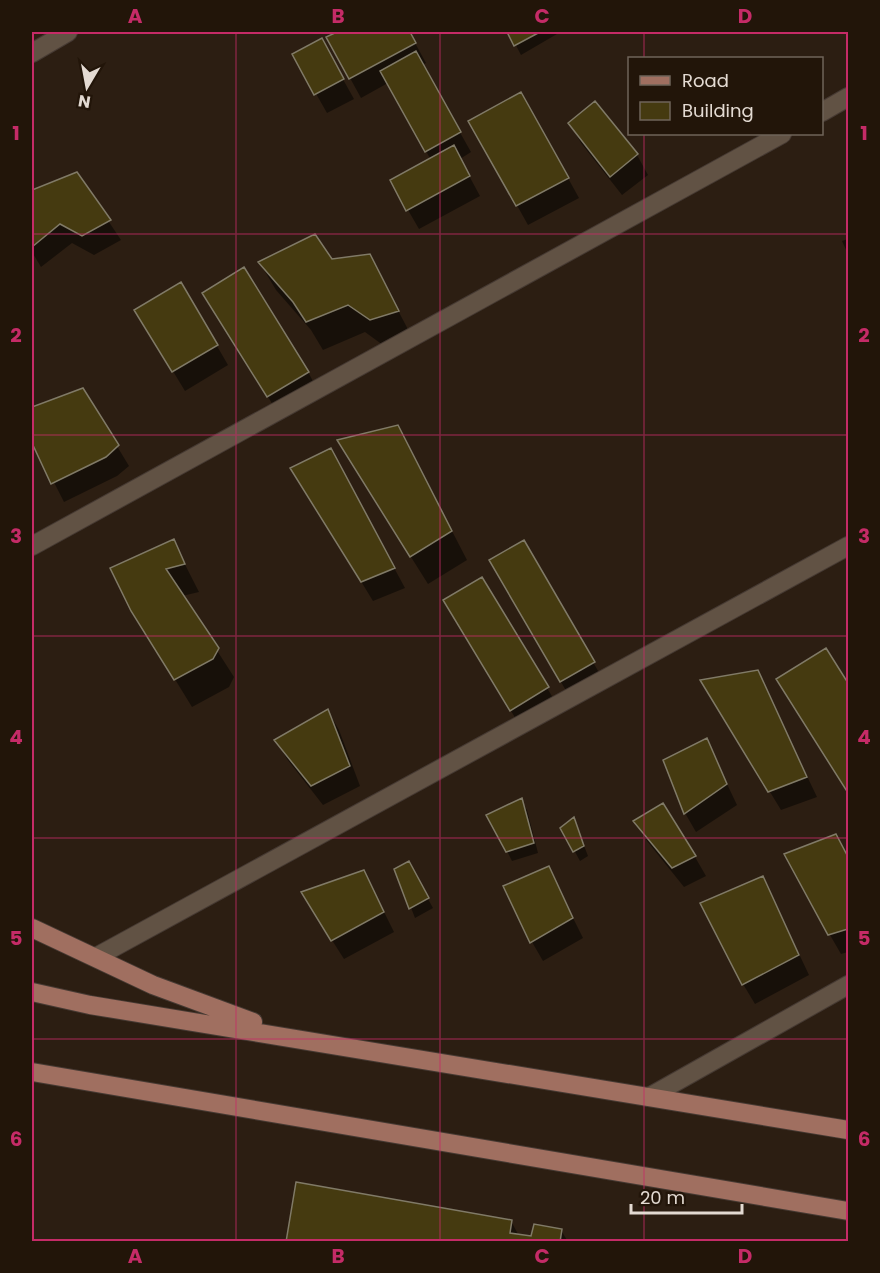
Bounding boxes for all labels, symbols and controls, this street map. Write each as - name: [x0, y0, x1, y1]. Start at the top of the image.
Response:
- text: A: [128, 2, 143, 30]
- text: B: [331, 2, 345, 30]
- text: C: [534, 2, 550, 30]
- text: D: [738, 2, 752, 30]
- north arrow: [57, 57, 117, 117]
- legend: [628, 57, 823, 135]
- text: Road: [682, 68, 729, 93]
- text: N: [77, 89, 92, 114]
- text: Building: [682, 98, 754, 123]
- text: 1: [12, 119, 20, 147]
- text: 1: [860, 119, 868, 147]
- text: 2: [10, 321, 22, 349]
- text: 2: [858, 321, 870, 349]
- text: 3: [10, 522, 22, 550]
- text: 3: [858, 522, 870, 550]
- text: 4: [9, 723, 23, 751]
- text: 4: [857, 723, 871, 751]
- text: 5: [10, 924, 23, 952]
- text: 5: [858, 924, 871, 952]
- text: 6: [10, 1125, 22, 1153]
- text: 6: [858, 1125, 870, 1153]
- scale bar: [631, 1177, 742, 1215]
- text: 20 m: [640, 1185, 685, 1210]
- text: A: [128, 1242, 143, 1270]
- text: B: [331, 1242, 345, 1270]
- text: C: [534, 1242, 550, 1270]
- text: D: [738, 1242, 752, 1270]

